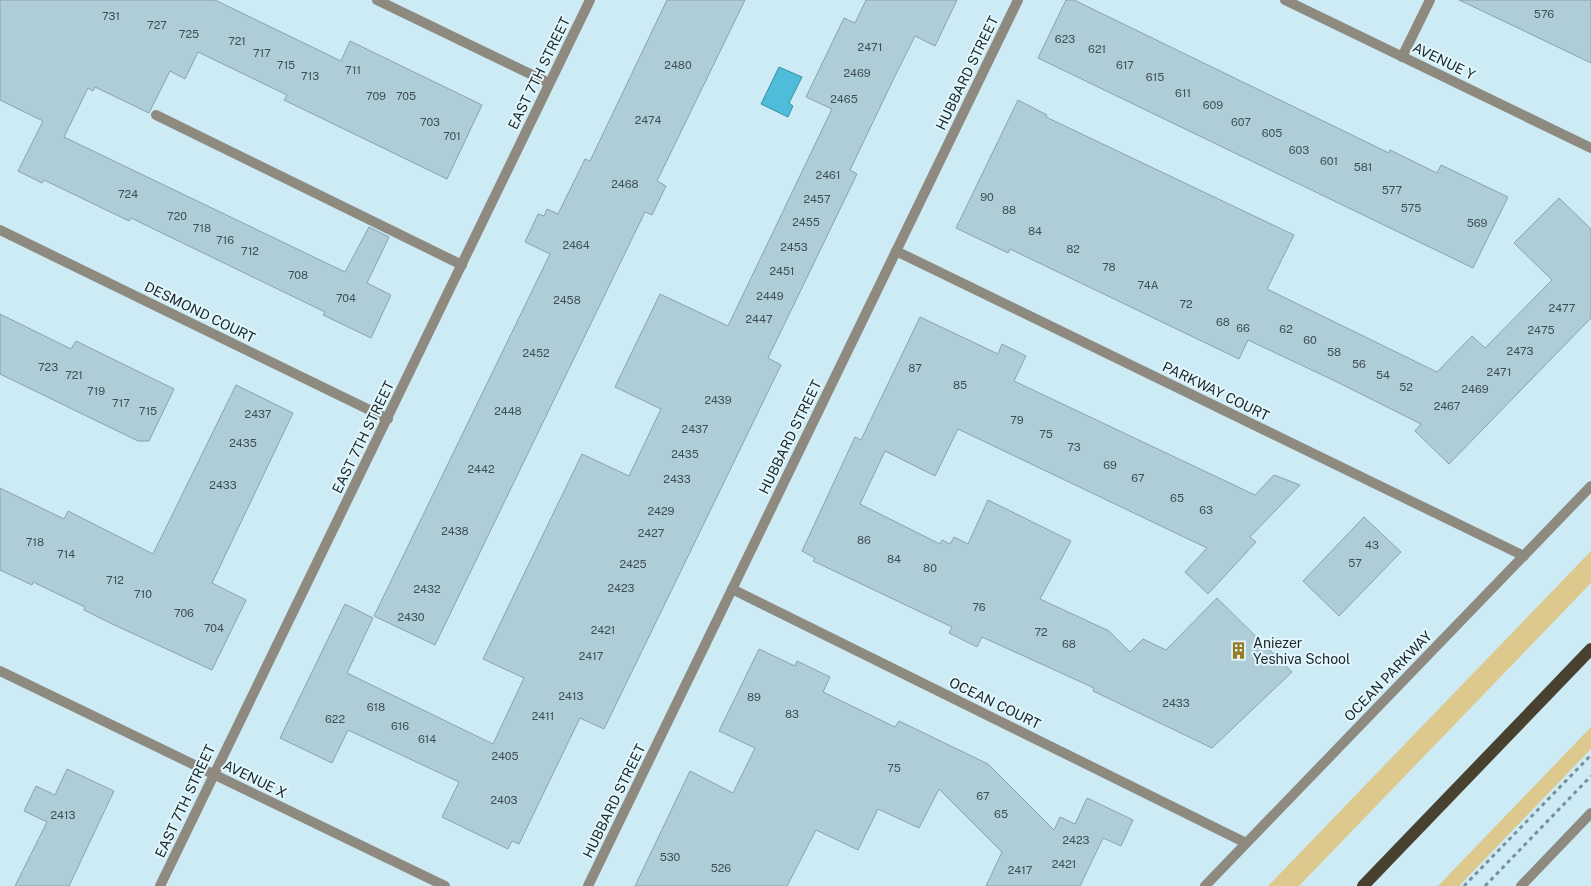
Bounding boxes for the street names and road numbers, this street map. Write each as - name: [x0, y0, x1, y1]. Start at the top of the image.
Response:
- street label: HUBBARD STREET: [932, 13, 1002, 133]
- street label: EAST 7TH STREET: [505, 14, 573, 132]
- street label: AVENUE Y: [1410, 39, 1478, 83]
- street label: DESMOND COURT: [142, 278, 258, 346]
- street label: PARKWAY COURT: [1160, 358, 1272, 424]
- street label: HUBBARD STREET: [755, 377, 825, 497]
- street label: EAST 7TH STREET: [329, 378, 397, 496]
- street label: OCEAN PARKWAY: [1341, 627, 1435, 724]
- street label: OCEAN COURT: [947, 674, 1043, 732]
- street label: HUBBARD STREET: [579, 741, 649, 861]
- street label: EAST 7TH STREET: [152, 742, 218, 860]
- street label: AVENUE X: [221, 757, 290, 801]

